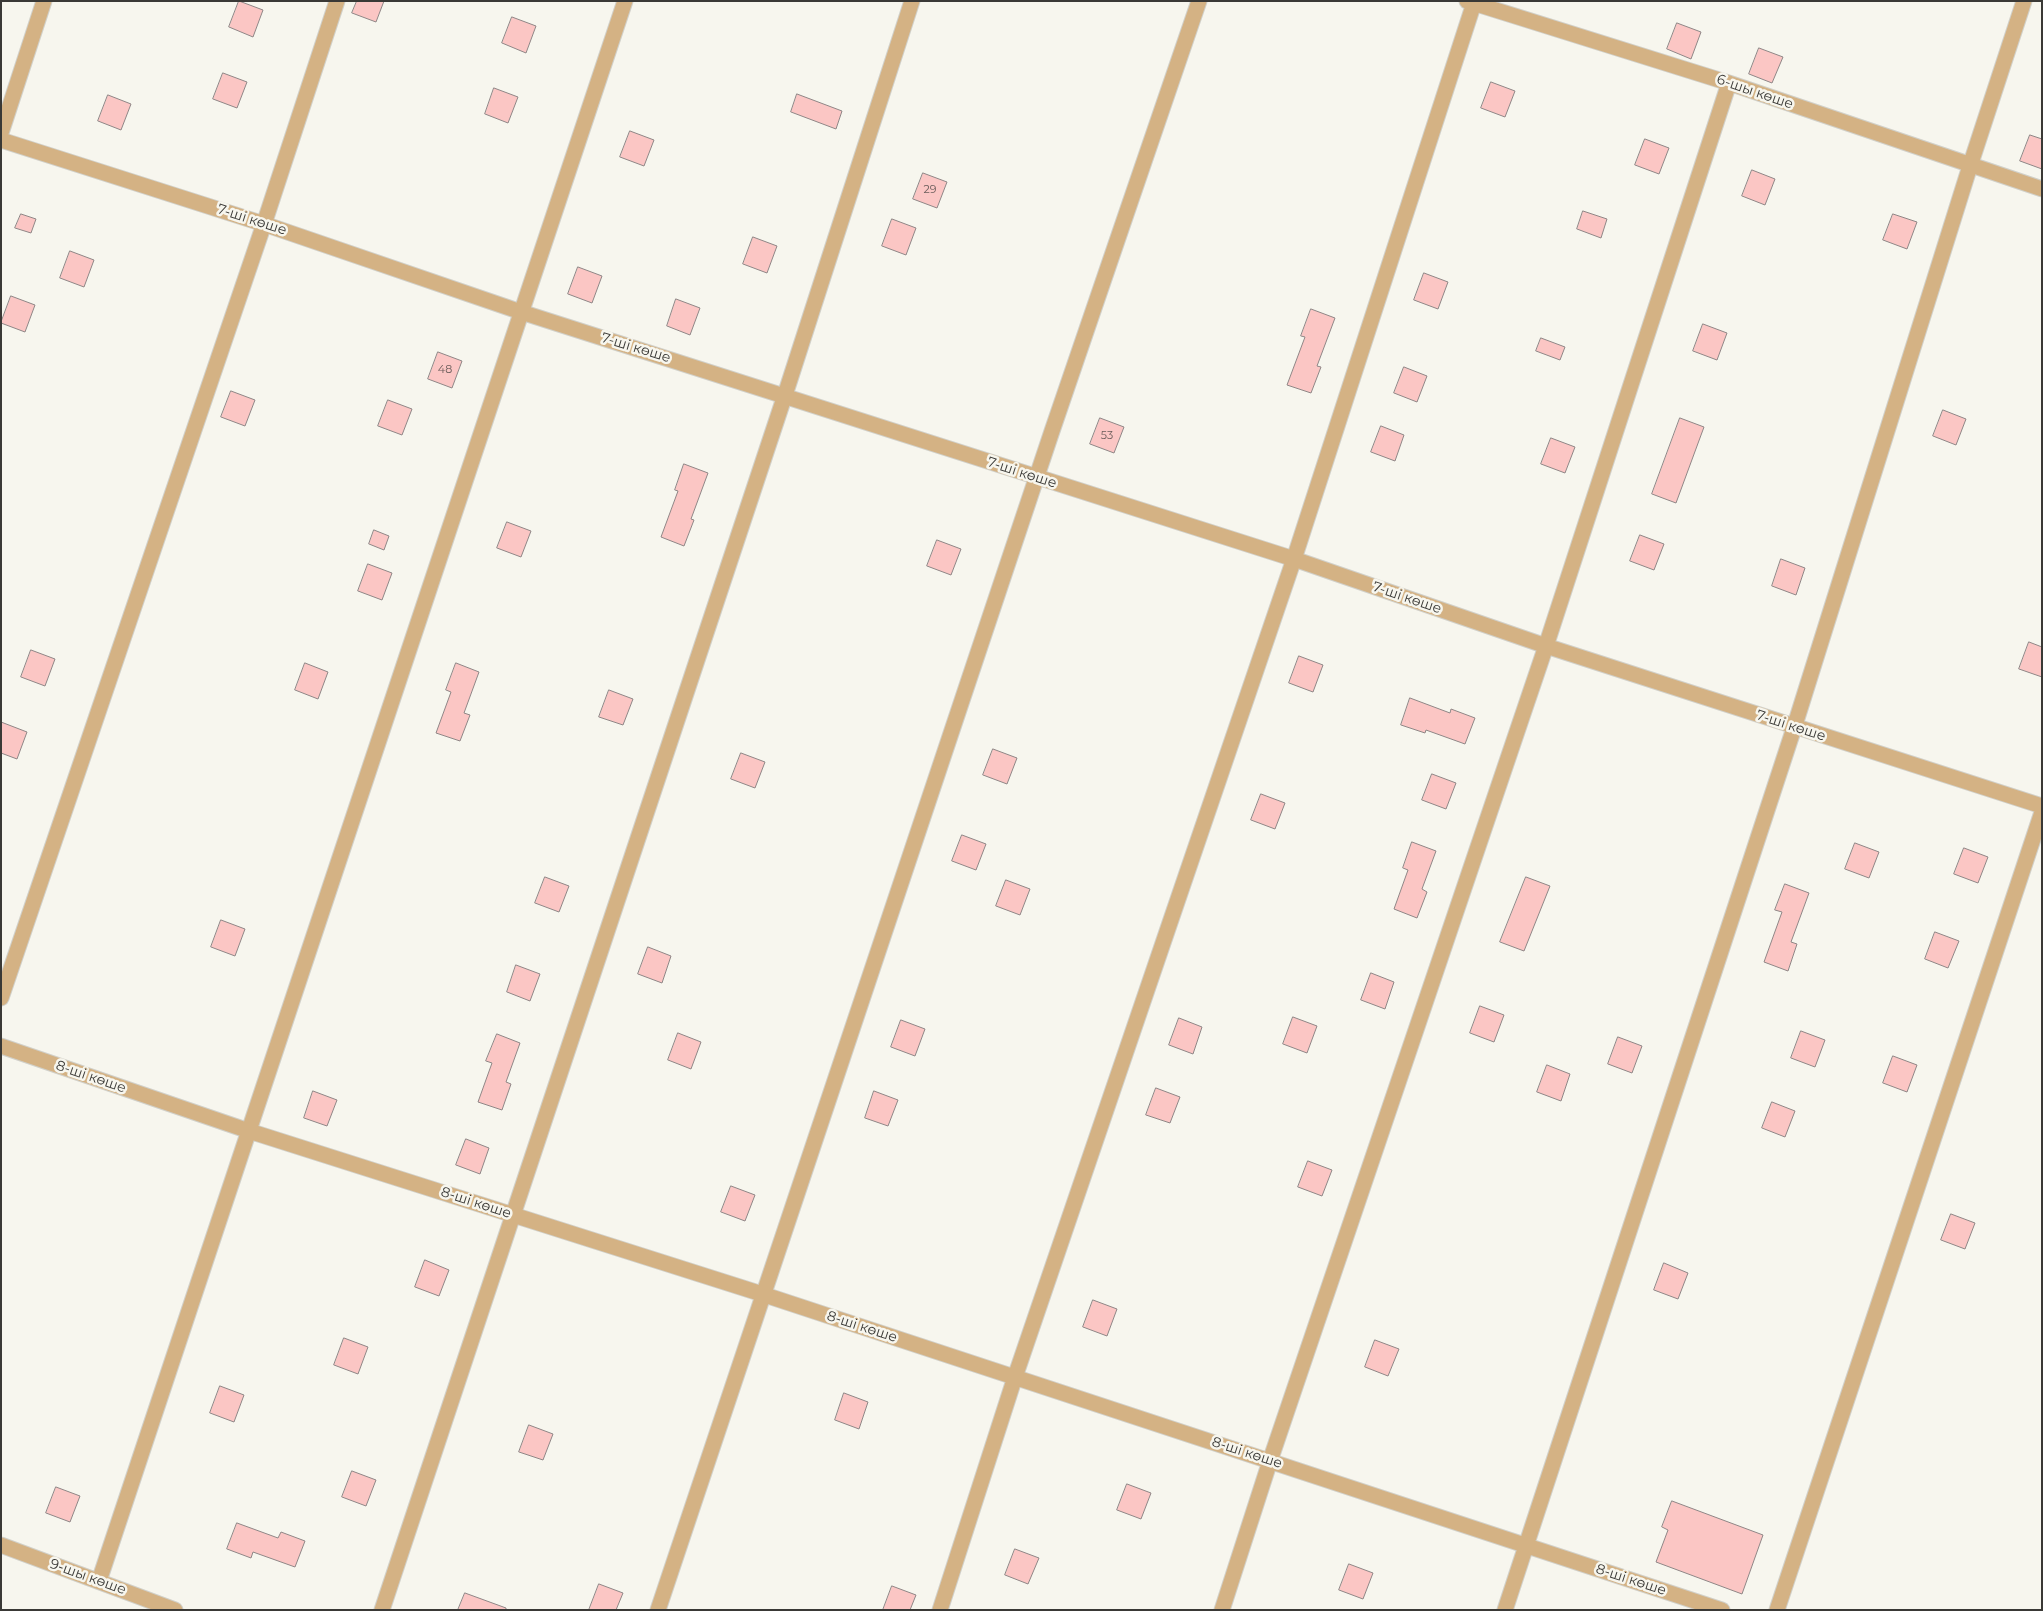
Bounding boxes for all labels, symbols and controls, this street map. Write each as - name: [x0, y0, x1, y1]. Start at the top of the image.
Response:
- street label: 6-шы көше: [1714, 71, 1796, 113]
- house number: 29: [924, 183, 936, 197]
- street label: 7-ші көше: [215, 201, 289, 239]
- street label: 7-ші көше: [599, 329, 673, 367]
- house number: 48: [438, 363, 452, 377]
- house number: 53: [1101, 429, 1113, 443]
- street label: 7-ші көше: [985, 454, 1059, 492]
- street label: 7-ші көше: [1370, 578, 1444, 618]
- street label: 7-ші көше: [1754, 707, 1828, 745]
- street label: 8-ші көше: [54, 1057, 128, 1097]
- street label: 8-ші көше: [439, 1184, 513, 1222]
- street label: 8-ші көше: [825, 1308, 899, 1346]
- street label: 8-ші көше: [1210, 1434, 1284, 1472]
- street label: 9-шы көше: [48, 1555, 128, 1599]
- street label: 8-ші көше: [1594, 1561, 1668, 1599]

